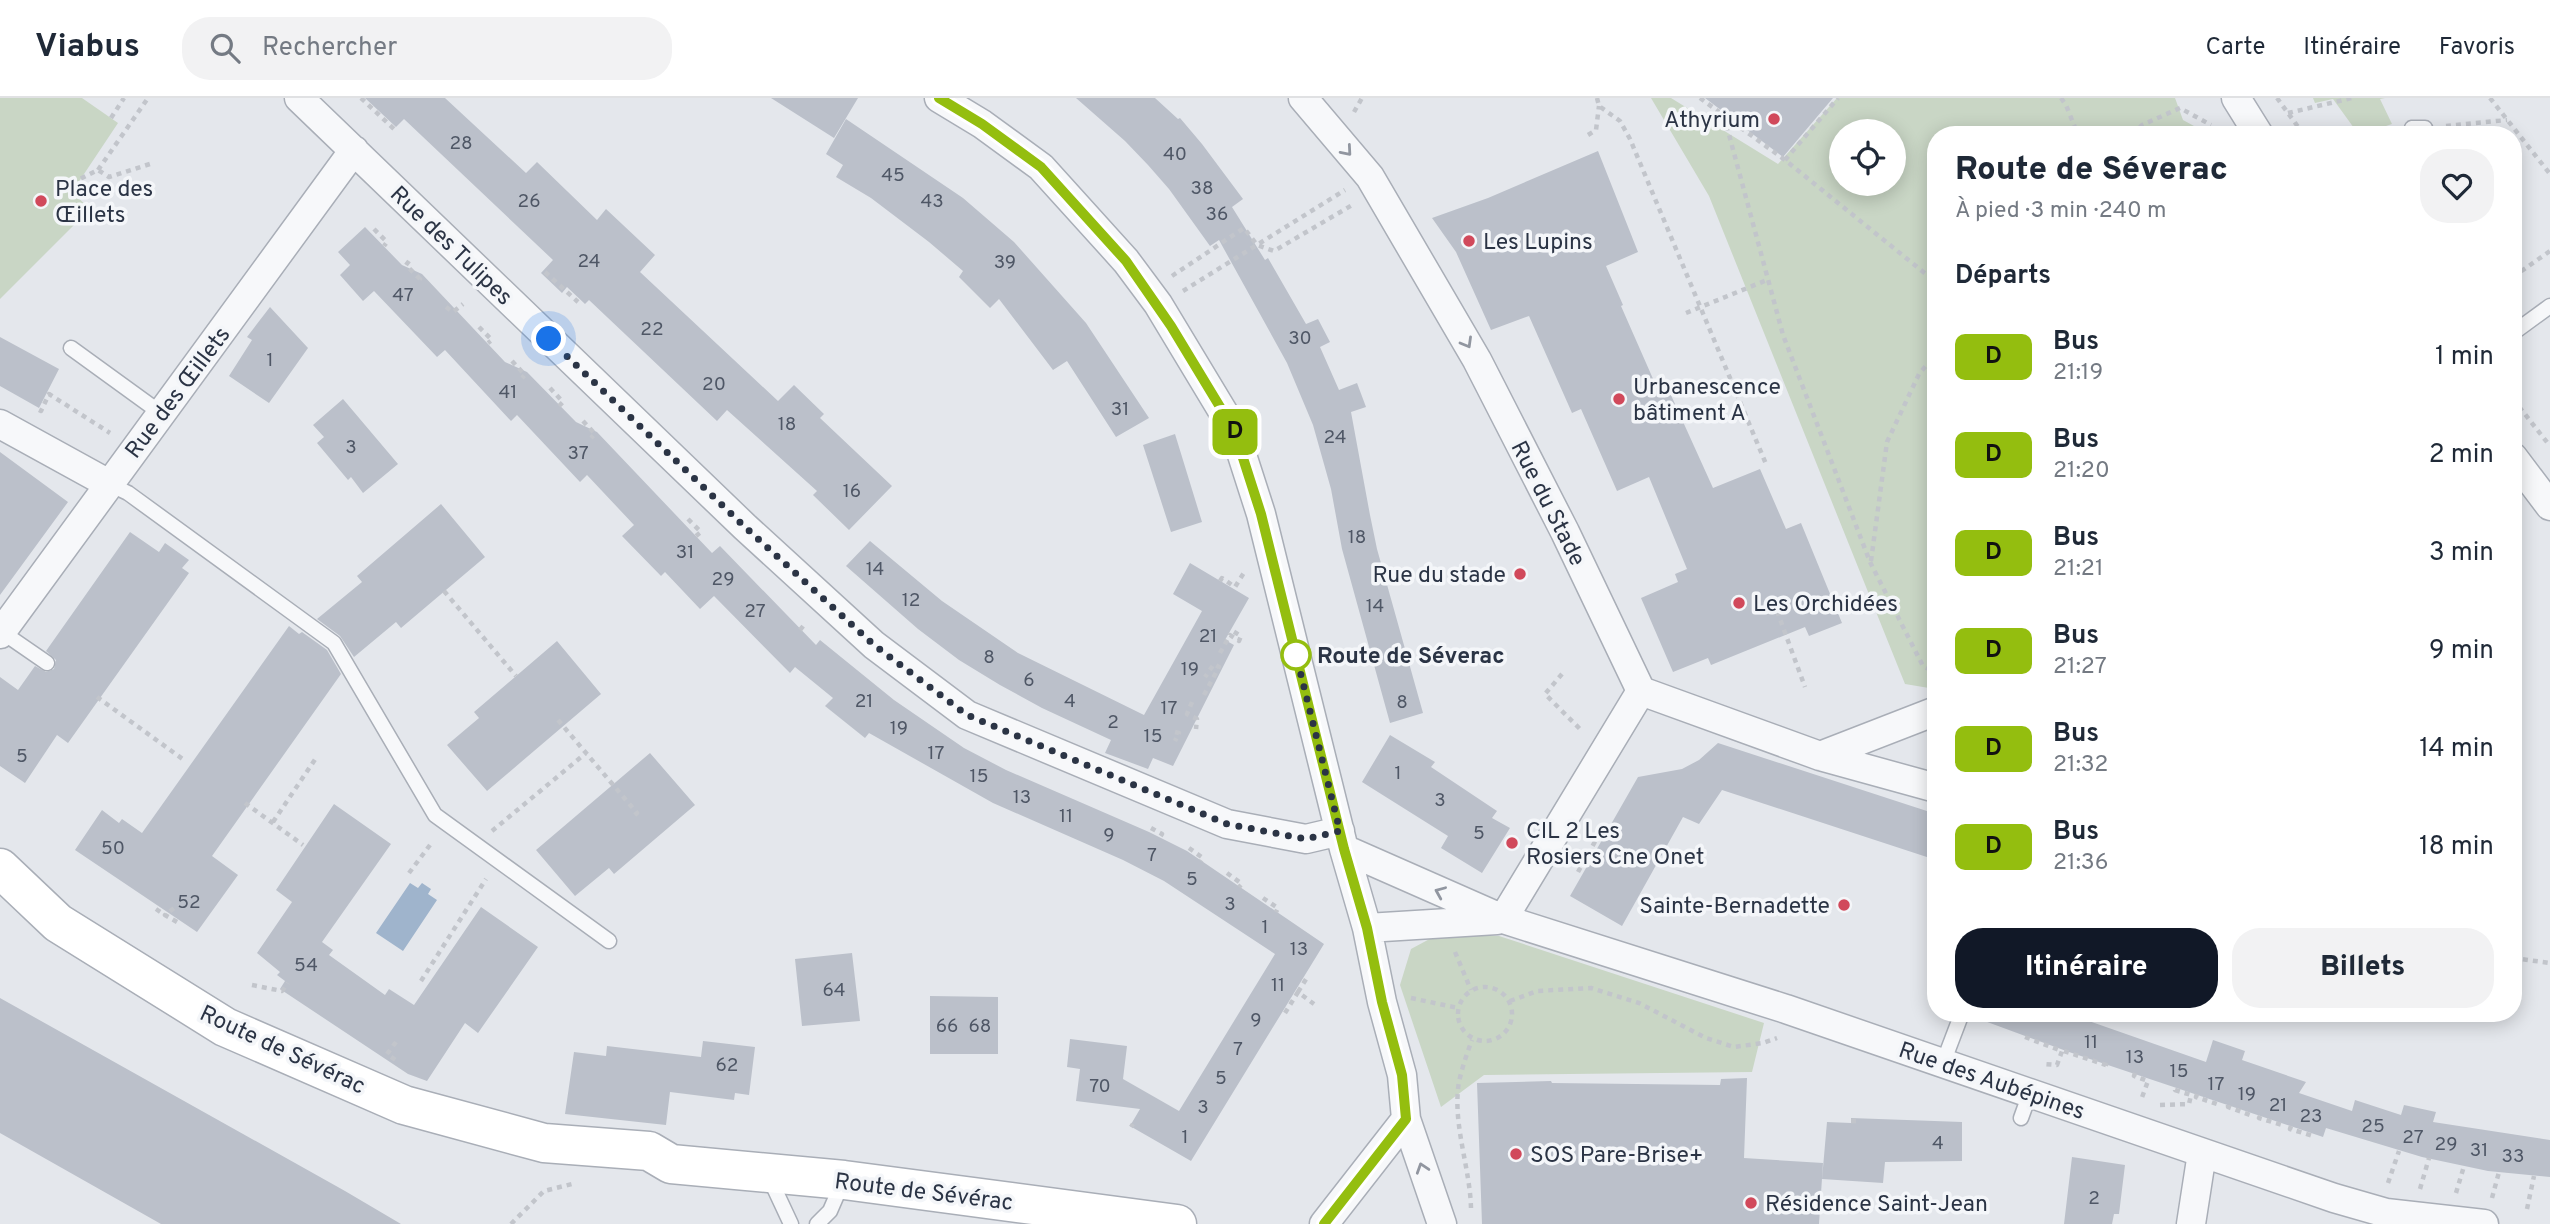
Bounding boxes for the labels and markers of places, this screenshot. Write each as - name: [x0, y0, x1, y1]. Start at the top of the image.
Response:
- place label: Athyrium: [1664, 107, 1760, 136]
- marker: Athyrium: [1766, 111, 1782, 127]
- place label: Place des Œillets: [55, 176, 153, 231]
- marker: Place des Œillets: [33, 193, 49, 209]
- place label: Les Lupins: [1483, 229, 1593, 258]
- marker: Les Lupins: [1461, 233, 1477, 249]
- place label: Urbanescence bâtiment A: [1633, 374, 1781, 429]
- marker: Urbanescence bâtiment A: [1611, 391, 1627, 407]
- place label: Rue du stade: [1372, 562, 1506, 591]
- marker: Rue du stade: [1512, 566, 1528, 582]
- place label: Les Orchidées: [1753, 591, 1898, 620]
- marker: Les Orchidées: [1731, 595, 1747, 611]
- marker: Route de Séverac: [1281, 640, 1311, 670]
- place label: Route de Séverac: [1317, 643, 1505, 672]
- place label: CIL 2 Les Rosiers Cne Onet: [1526, 818, 1704, 873]
- marker: CIL 2 Les Rosiers Cne Onet: [1504, 835, 1520, 851]
- place label: Sainte-Bernadette: [1639, 893, 1830, 922]
- marker: Sainte-Bernadette: [1836, 897, 1852, 913]
- place label: SOS Pare-Brise+: [1530, 1142, 1704, 1171]
- marker: SOS Pare-Brise+: [1508, 1146, 1524, 1162]
- place label: Résidence Saint-Jean: [1765, 1191, 1988, 1220]
- marker: Résidence Saint-Jean: [1743, 1195, 1759, 1211]

